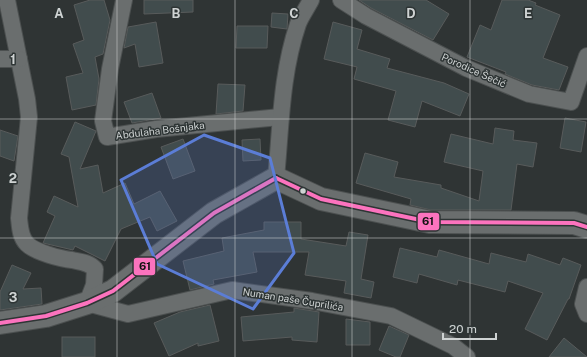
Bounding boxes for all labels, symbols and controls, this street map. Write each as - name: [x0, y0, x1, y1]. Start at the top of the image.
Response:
- text: A: [54, 6, 64, 21]
- text: B: [172, 6, 181, 21]
- text: C: [289, 6, 299, 21]
- text: D: [406, 6, 416, 21]
- text: E: [524, 6, 532, 21]
- street label: Porodice Šečić: [440, 50, 508, 90]
- text: 1: [10, 52, 16, 67]
- street label: Abdulaha Bošnjaka: [115, 119, 205, 141]
- text: 2: [9, 171, 17, 186]
- unlabelled marker: [298, 186, 308, 196]
- line badge: 61: [417, 212, 440, 231]
- text: 61: [422, 215, 434, 227]
- line badge: 61: [133, 257, 156, 276]
- text: 61: [139, 260, 151, 272]
- street label: Numan paše Čuprilića: [242, 285, 344, 313]
- text: 3: [9, 290, 18, 305]
- scale bar: [443, 315, 496, 341]
- text: 20 m: [449, 322, 477, 336]

